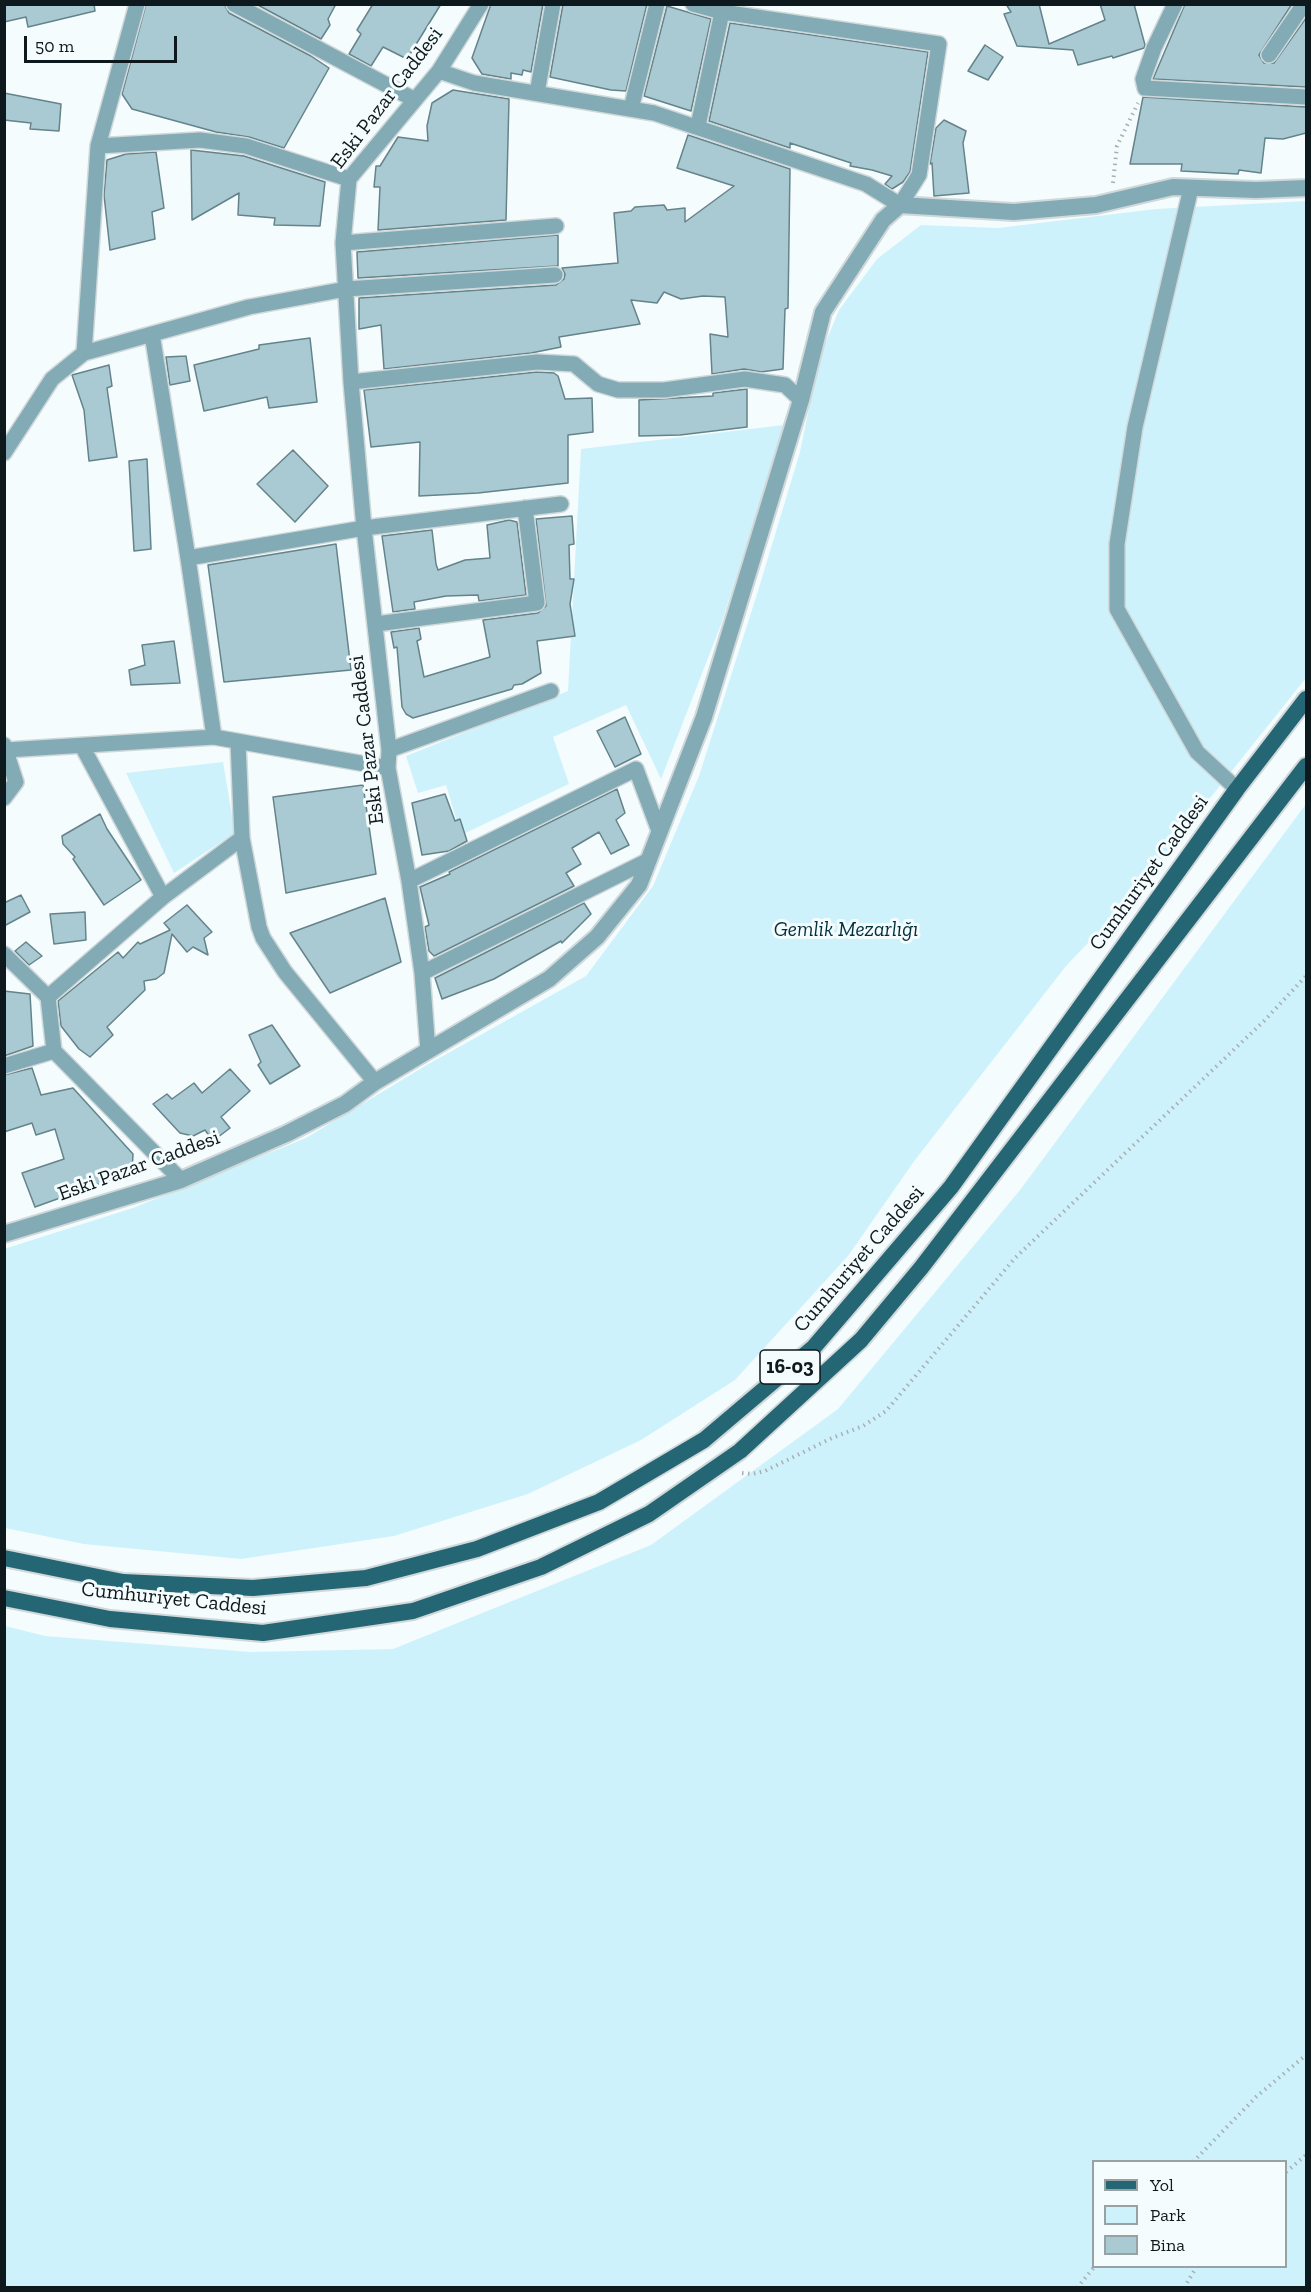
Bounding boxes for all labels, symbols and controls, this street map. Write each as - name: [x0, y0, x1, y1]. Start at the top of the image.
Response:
- street label: Eski Pazar Caddesi: [326, 22, 448, 174]
- scale bar: [27, 24, 180, 62]
- text: 50 m: [35, 35, 74, 57]
- street label: Eski Pazar Caddesi: [344, 654, 390, 826]
- street label: Cumhuriyet Caddesi: [1084, 790, 1214, 956]
- park label: Gemlik Mezarlığı: [774, 917, 918, 943]
- street label: Eski Pazar Caddesi: [55, 1125, 223, 1207]
- street label: Cumhuriyet Caddesi: [788, 1181, 930, 1337]
- road number: 16-03: [760, 1350, 820, 1384]
- street label: Cumhuriyet Caddesi: [80, 1577, 268, 1621]
- legend: [1092, 2160, 1287, 2268]
- text: Yol: [1150, 2174, 1174, 2196]
- text: Park: [1150, 2204, 1186, 2226]
- text: Bina: [1150, 2234, 1185, 2256]

